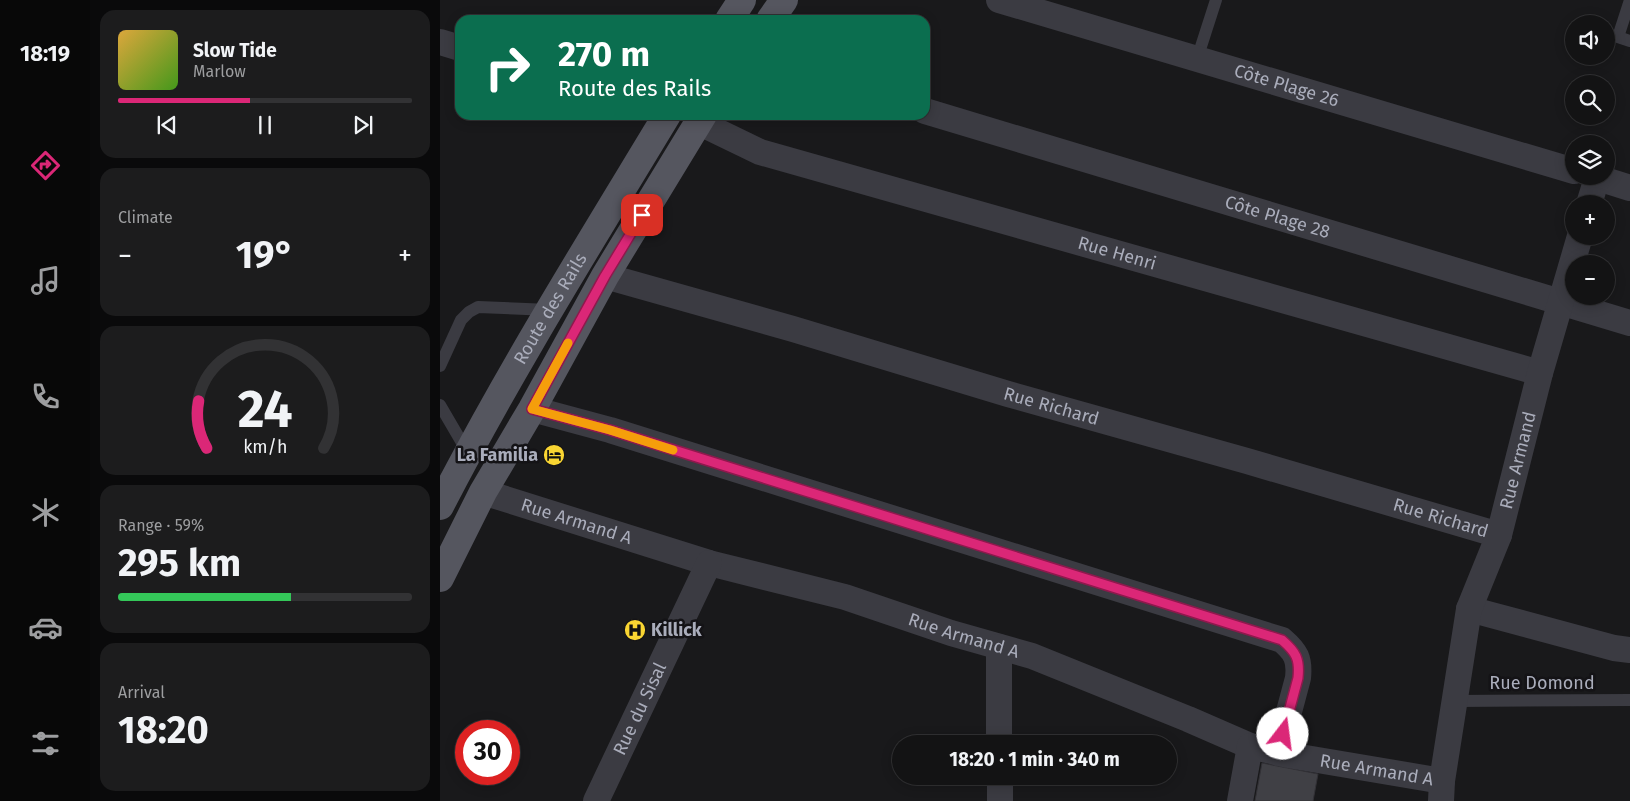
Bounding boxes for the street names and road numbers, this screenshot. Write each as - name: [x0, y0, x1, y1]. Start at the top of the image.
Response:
- street label: Côte Plage 26: [1231, 60, 1342, 112]
- street label: Côte Plage 28: [1222, 191, 1333, 243]
- street label: Rue Henri: [1075, 232, 1159, 275]
- street label: Route des Rails: [509, 249, 592, 368]
- street label: Rue Richard: [1001, 382, 1102, 430]
- street label: Rue Armand: [1495, 409, 1541, 511]
- street label: Rue Richard: [1391, 493, 1491, 542]
- street label: Rue Armand A: [518, 494, 635, 549]
- street label: Rue Armand A: [905, 608, 1022, 663]
- street label: Rue du Sisal: [608, 659, 671, 759]
- street label: Rue Domond: [1489, 672, 1595, 694]
- street label: Rue Armand A: [1318, 750, 1436, 790]

